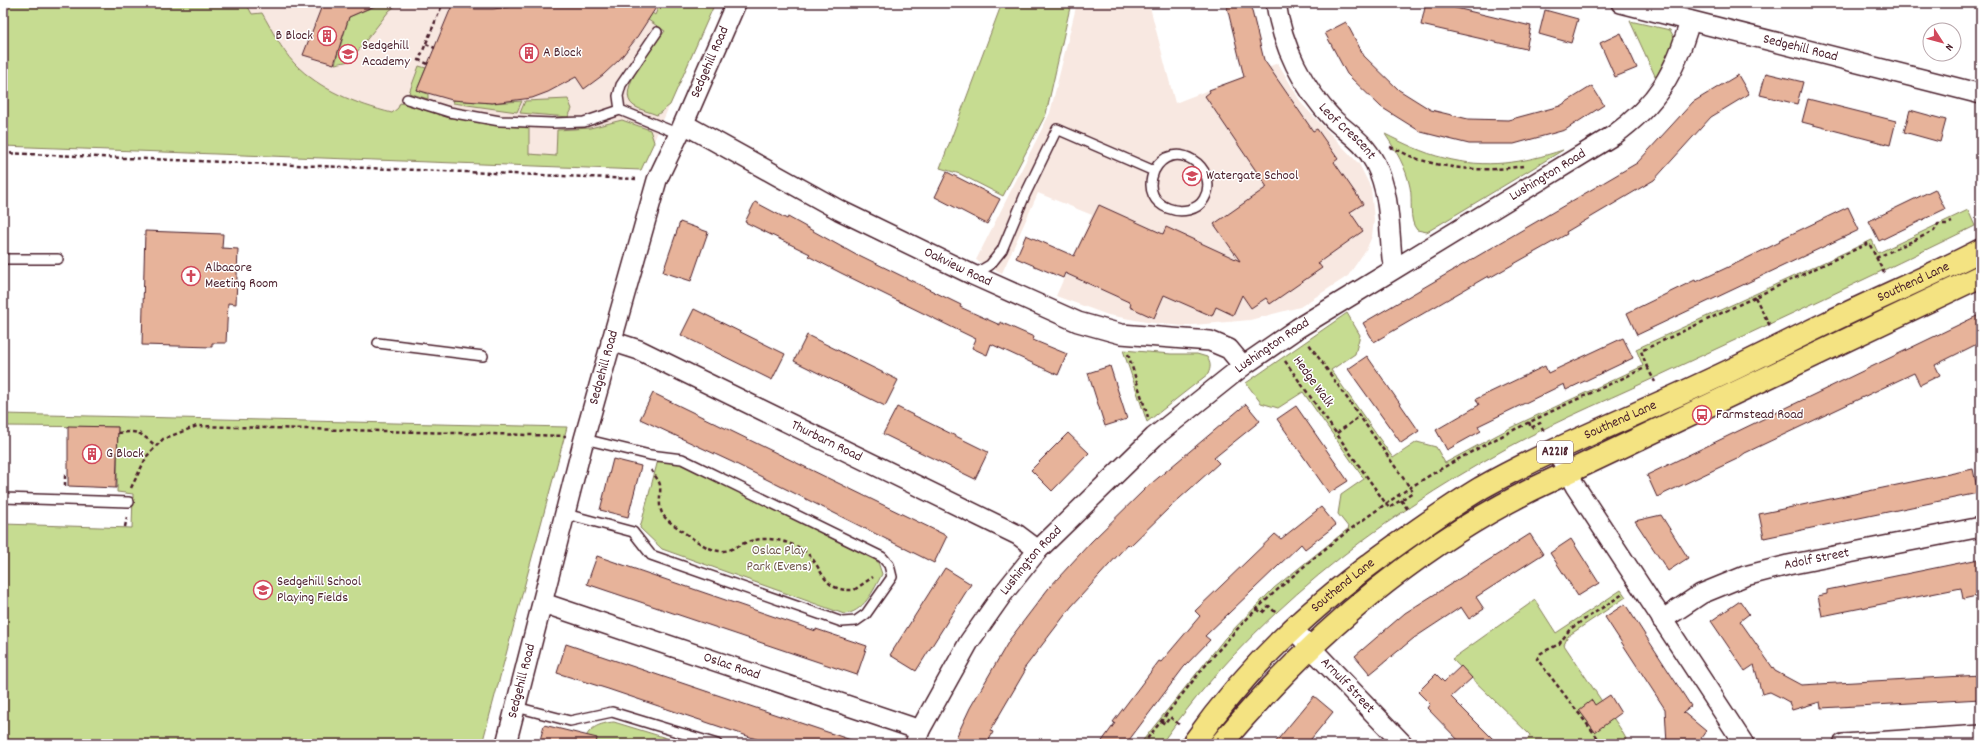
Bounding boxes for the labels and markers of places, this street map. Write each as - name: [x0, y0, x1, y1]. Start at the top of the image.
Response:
- building icon: B Block: [316, 25, 338, 47]
- place label: B Block: [276, 26, 313, 46]
- place label: Sedgehill Academy: [362, 36, 410, 72]
- building icon: A Block: [518, 42, 540, 64]
- school or university icon: Sedgehill Academy: [337, 43, 359, 65]
- place label: A Block: [543, 43, 582, 63]
- school or university icon: Watergate School: [1181, 165, 1203, 187]
- place label: Watergate School: [1206, 166, 1299, 186]
- place label: Albacore Meeting Room: [205, 258, 278, 294]
- church icon: Albacore Meeting Room: [180, 265, 202, 287]
- bus stop icon: Farmstead Road: [1691, 404, 1713, 426]
- place label: Farmstead Road: [1716, 405, 1803, 425]
- building icon: G Block: [81, 443, 103, 465]
- place label: G Block: [106, 444, 144, 464]
- place label: Sedgehill School Playing Fields: [277, 572, 362, 608]
- school or university icon: Sedgehill School Playing Fields: [252, 579, 274, 601]

